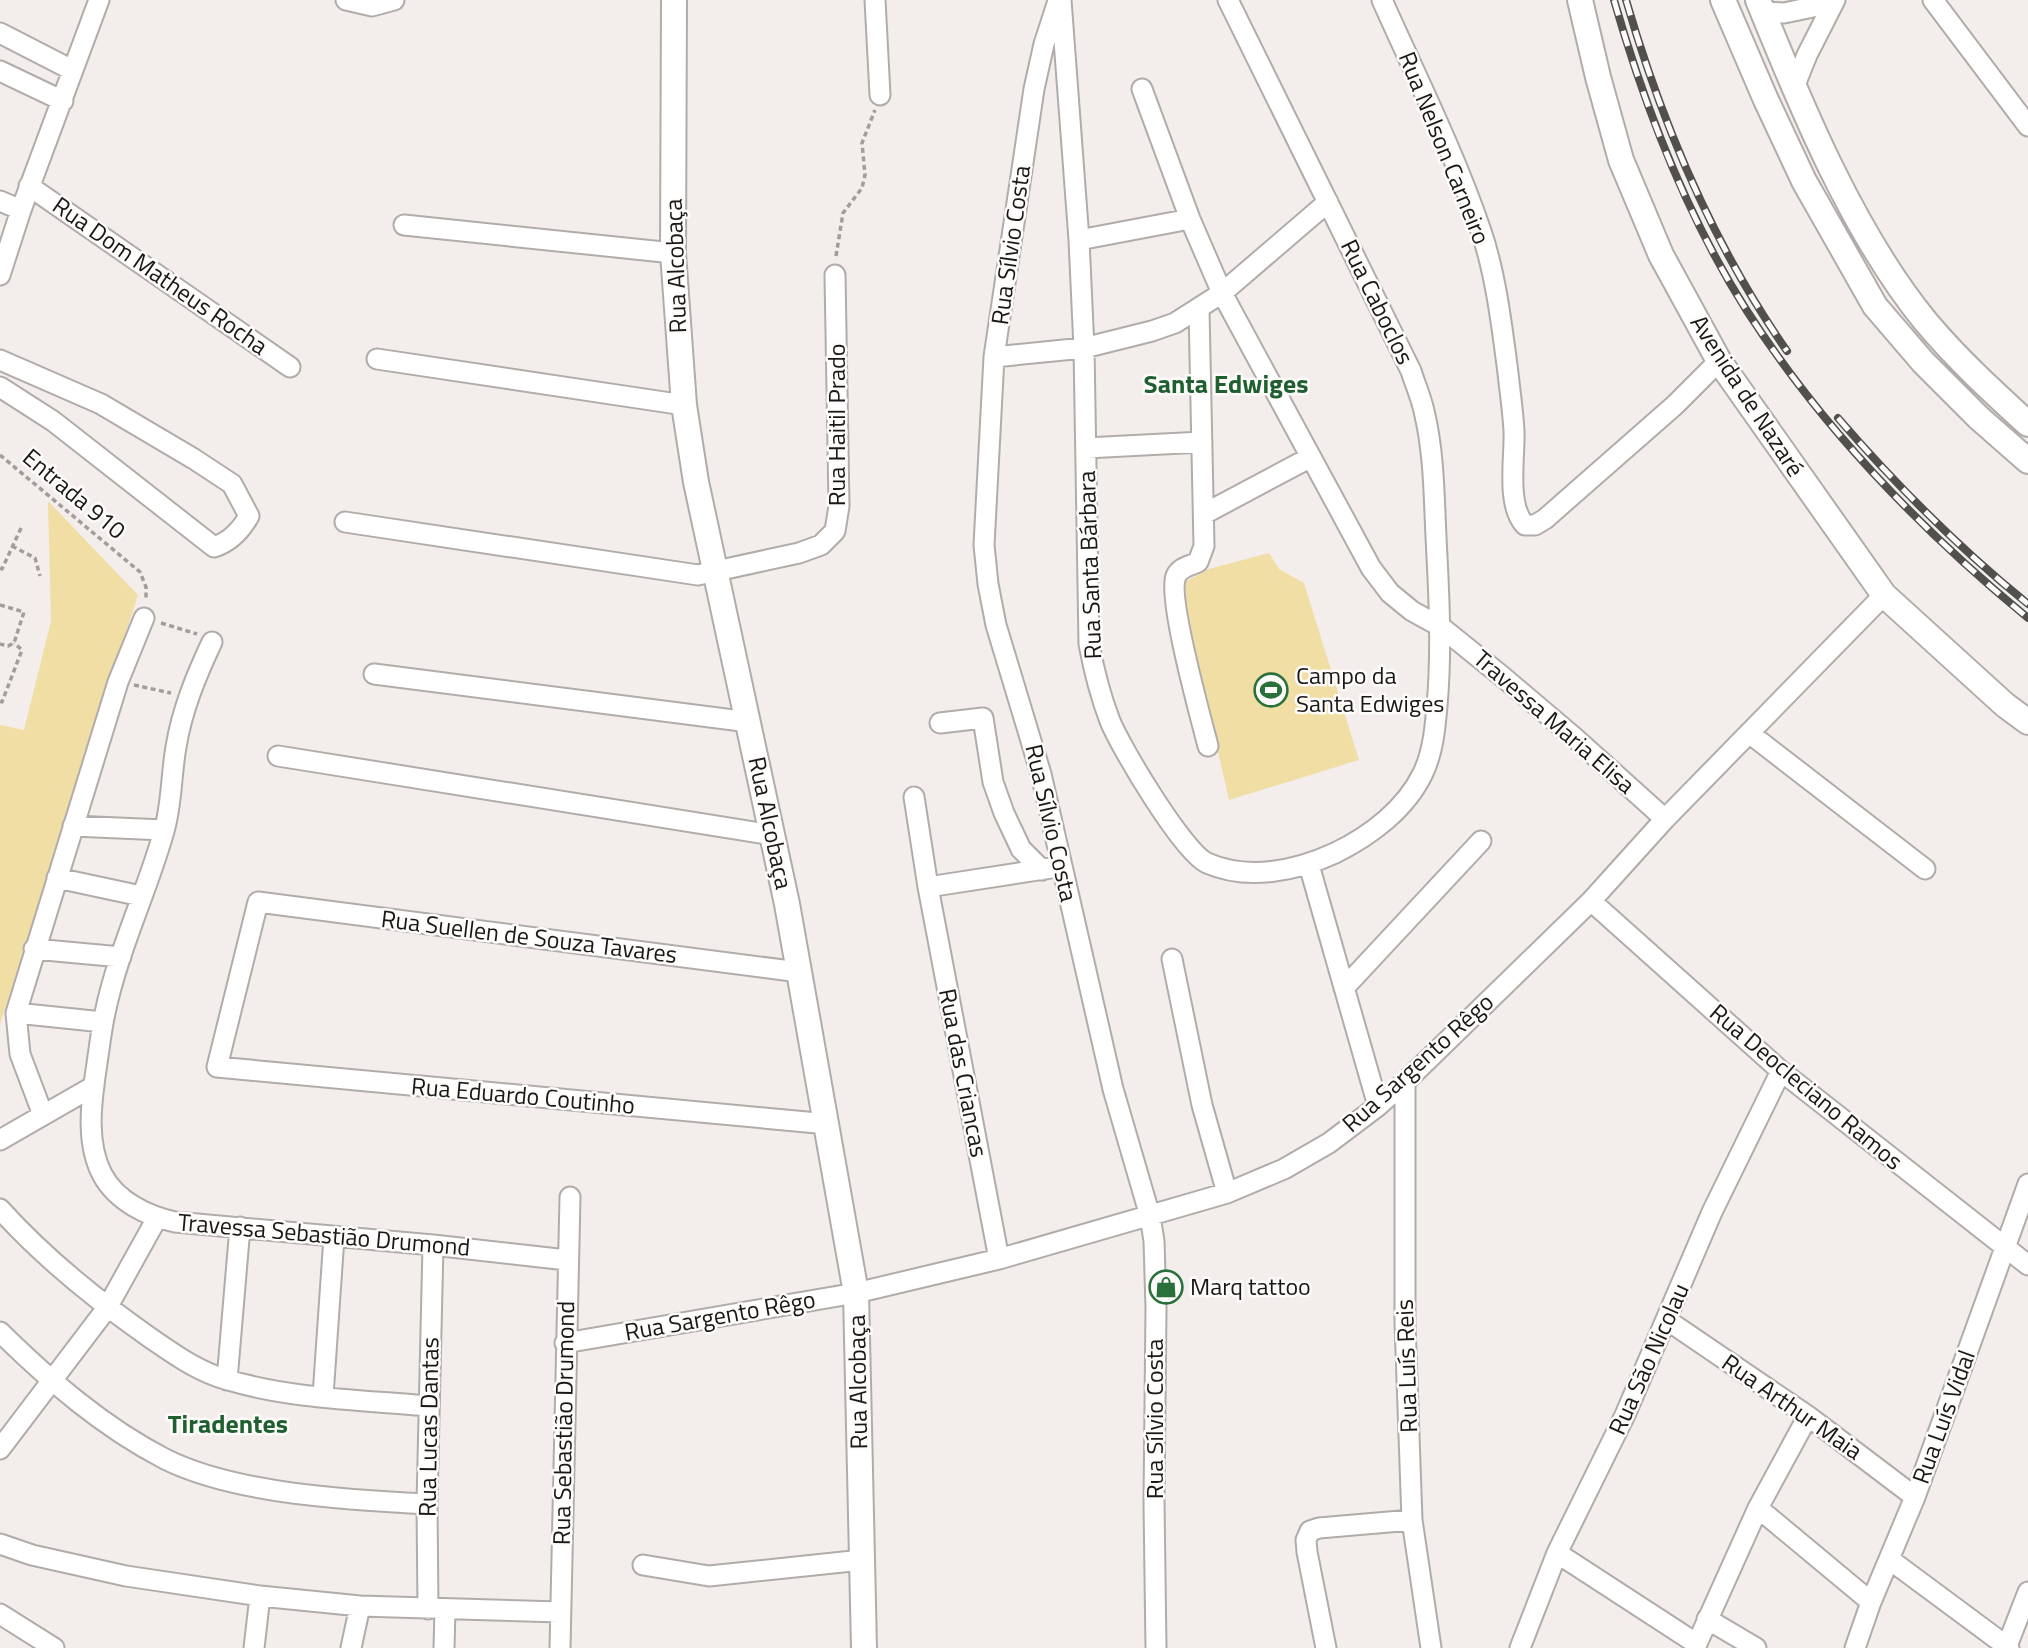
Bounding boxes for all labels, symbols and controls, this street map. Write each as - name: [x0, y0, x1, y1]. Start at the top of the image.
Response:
- street label: Rua Nelson Carneiro: [1390, 46, 1500, 249]
- street label: Rua Sílvio Costa: [981, 163, 1039, 327]
- street label: Rua Dom Matheus Rocha: [46, 187, 276, 363]
- street label: Rua Alcobaça: [655, 198, 695, 334]
- street label: Rua Caboclos: [1332, 233, 1424, 370]
- street label: Avenida de Nazaré: [1682, 307, 1814, 484]
- street label: Rua Haitil Prado: [818, 344, 854, 506]
- district label: Santa Edwiges: [1143, 364, 1309, 403]
- street label: Entrada 910: [15, 439, 134, 547]
- street label: Rua Santa Bárbara: [1068, 470, 1110, 660]
- street label: Travessa Maria Elisa: [1466, 641, 1644, 802]
- place label: Campo da Santa Edwiges: [1296, 657, 1445, 721]
- sports icon: Campo da Santa Edwiges: [1252, 671, 1290, 709]
- street label: Rua Sílvio Costa: [1016, 740, 1088, 905]
- street label: Rua Alcobaça: [739, 753, 803, 892]
- street label: Rua Suellen de Souza Tavares: [379, 900, 679, 972]
- street label: Rua Sargento Rêgo: [1333, 984, 1501, 1140]
- street label: Rua das Criancas: [930, 985, 998, 1160]
- street label: Rua Deocleciano Ramos: [1702, 995, 1911, 1178]
- street label: Rua Eduardo Coutinho: [410, 1067, 636, 1123]
- street label: Travessa Sebastião Drumond: [176, 1203, 472, 1265]
- shop icon: Marq tattoo: [1147, 1268, 1185, 1306]
- place label: Marq tattoo: [1190, 1268, 1311, 1304]
- street label: Rua São Nicolau: [1599, 1277, 1698, 1440]
- street label: Rua Sargento Rêgo: [622, 1281, 818, 1350]
- street label: Rua Luís Reis: [1386, 1299, 1426, 1433]
- street label: Rua Sebastião Drumond: [543, 1301, 583, 1545]
- street label: Rua Alcobaça: [838, 1314, 876, 1450]
- street label: Rua Lucas Dantas: [408, 1337, 448, 1517]
- street label: Rua Sílvio Costa: [1136, 1339, 1172, 1499]
- street label: Rua Arthur Maia: [1715, 1344, 1870, 1468]
- street label: Rua Luís Vidal: [1902, 1345, 1984, 1489]
- district label: Tiradentes: [168, 1404, 288, 1443]

